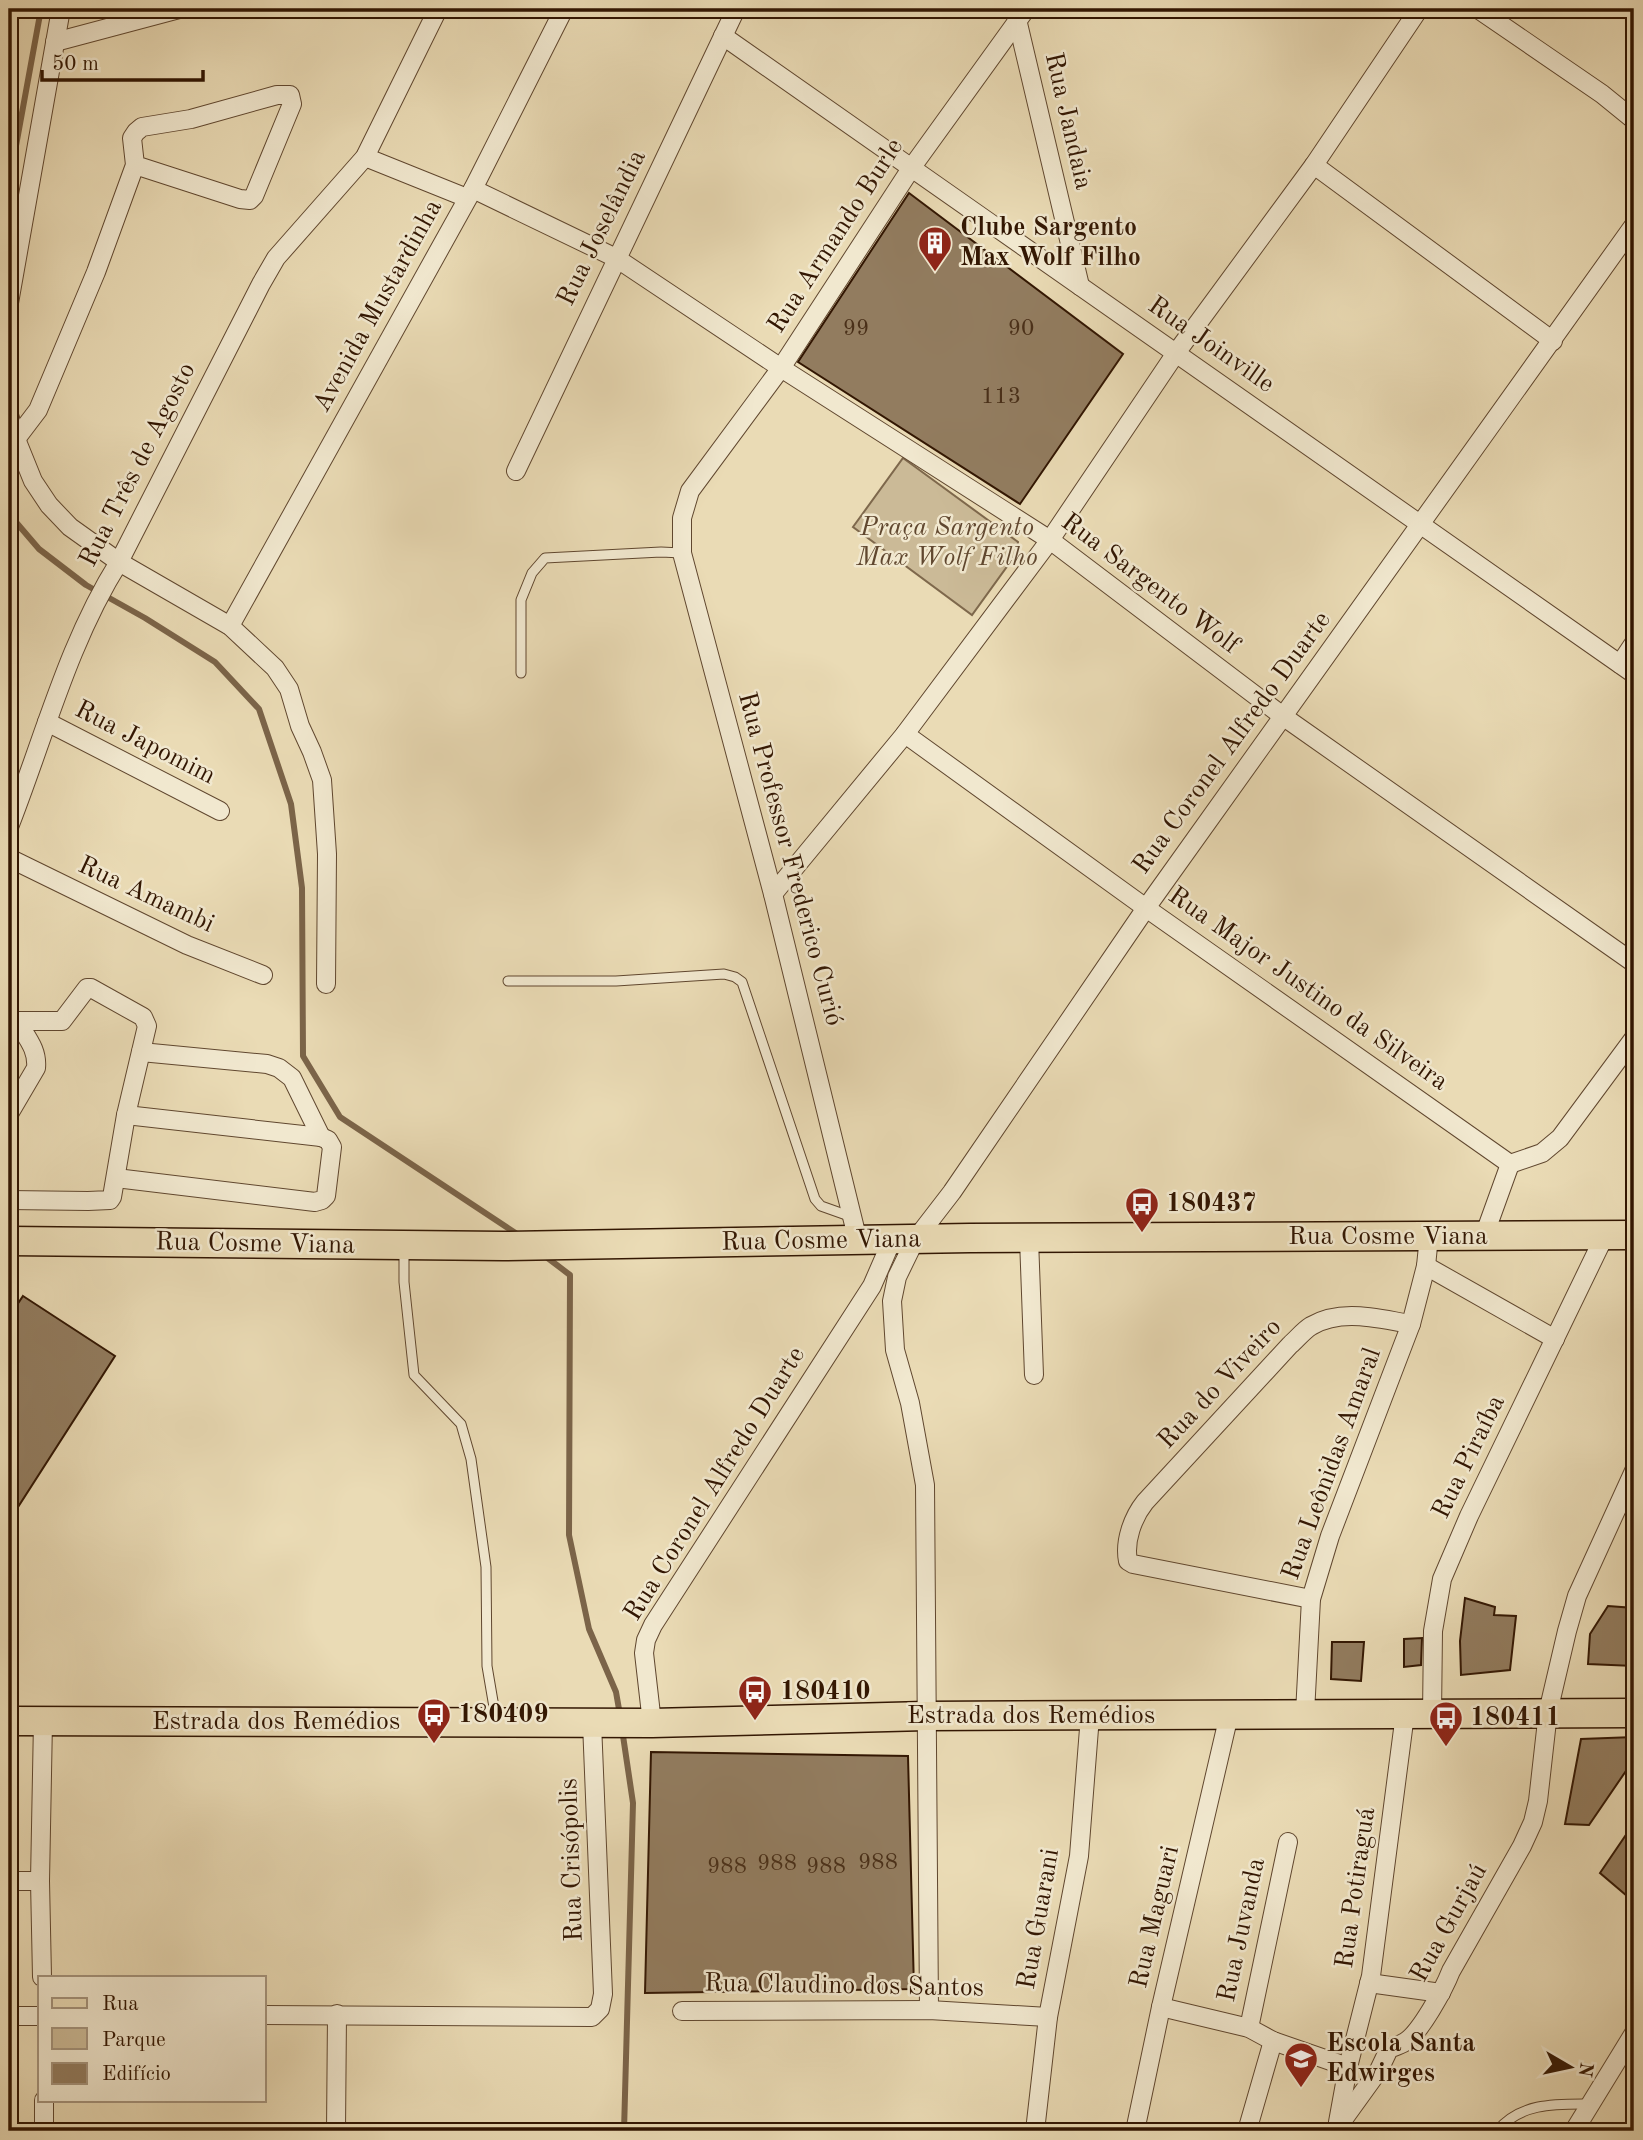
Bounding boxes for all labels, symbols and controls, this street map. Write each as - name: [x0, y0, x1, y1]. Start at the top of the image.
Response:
- scale bar: [42, 38, 203, 82]
- street label: Rua Jandaia: [1040, 50, 1096, 192]
- text: 50 m: [52, 54, 99, 75]
- street label: Rua Armando Burle: [764, 134, 908, 338]
- street label: Rua Joselândia: [553, 146, 651, 310]
- street label: Avenida Mustardinha: [309, 195, 447, 417]
- place label: Clube Sargento Max Wolf Filho: [960, 215, 1141, 271]
- building icon: Clube Sargento Max Wolf Filho: [916, 224, 954, 273]
- street label: Rua Joinville: [1143, 292, 1279, 398]
- house number: 99: [843, 317, 869, 340]
- house number: 90: [1008, 317, 1034, 340]
- street label: Rua Três de Agosto: [75, 359, 201, 571]
- house number: 113: [981, 385, 1021, 408]
- street label: Rua Sargento Wolf: [1056, 509, 1245, 660]
- park label: Praça Sargento Max Wolf Filho: [855, 515, 1038, 571]
- street label: Rua Coronel Alfredo Duarte: [1128, 607, 1336, 879]
- street label: Rua Professor Frederico Curió: [733, 689, 847, 1029]
- street label: Rua Japomim: [70, 696, 220, 790]
- street label: Rua Amambi: [74, 852, 218, 938]
- street label: Rua Major Justino da Silveira: [1163, 882, 1453, 1096]
- bus stop icon: 180437: [1123, 1185, 1161, 1234]
- place label: 180437: [1166, 1191, 1256, 1217]
- street label: Rua Cosme Viana: [1288, 1224, 1488, 1250]
- street label: Rua Cosme Viana: [721, 1226, 921, 1256]
- street label: Rua Cosme Viana: [155, 1229, 355, 1259]
- street label: Rua do Viveiro: [1153, 1314, 1287, 1454]
- street label: Rua Coronel Alfredo Duarte: [620, 1343, 810, 1625]
- street label: Rua Leônidas Amaral: [1278, 1345, 1386, 1583]
- street label: Rua Piraíba: [1428, 1391, 1510, 1523]
- bus stop icon: 180410: [736, 1673, 774, 1722]
- place label: 180410: [780, 1679, 870, 1705]
- bus stop icon: 180409: [415, 1696, 453, 1745]
- bus stop icon: 180411: [1427, 1699, 1465, 1748]
- place label: 180409: [458, 1702, 548, 1728]
- street label: Estrada dos Remédios: [907, 1703, 1155, 1729]
- place label: 180411: [1470, 1705, 1560, 1731]
- street label: Estrada dos Remédios: [152, 1709, 400, 1735]
- street label: Rua Crisópolis: [556, 1778, 588, 1942]
- street label: Rua Potiraguá: [1332, 1806, 1380, 1970]
- street label: Rua Maguari: [1126, 1843, 1184, 1991]
- street label: Rua Guarani: [1014, 1847, 1064, 1991]
- house number: 988: [858, 1851, 898, 1874]
- house number: 988: [757, 1852, 797, 1875]
- house number: 988: [707, 1855, 747, 1878]
- house number: 988: [806, 1855, 846, 1878]
- street label: Rua Juvanda: [1214, 1855, 1270, 2004]
- street label: Rua Gurjaú: [1406, 1859, 1492, 1987]
- street label: Rua Claudino dos Santos: [704, 1971, 984, 2001]
- legend: [38, 1976, 266, 2102]
- text: Rua: [102, 1994, 139, 2015]
- text: Parque: [102, 2030, 166, 2051]
- place label: Escola Santa Edwirges: [1326, 2031, 1475, 2087]
- north arrow: [1534, 2032, 1604, 2102]
- school or university icon: Escola Santa Edwirges: [1282, 2040, 1320, 2089]
- text: N: [1574, 2061, 1595, 2078]
- text: Edifício: [102, 2064, 171, 2085]

